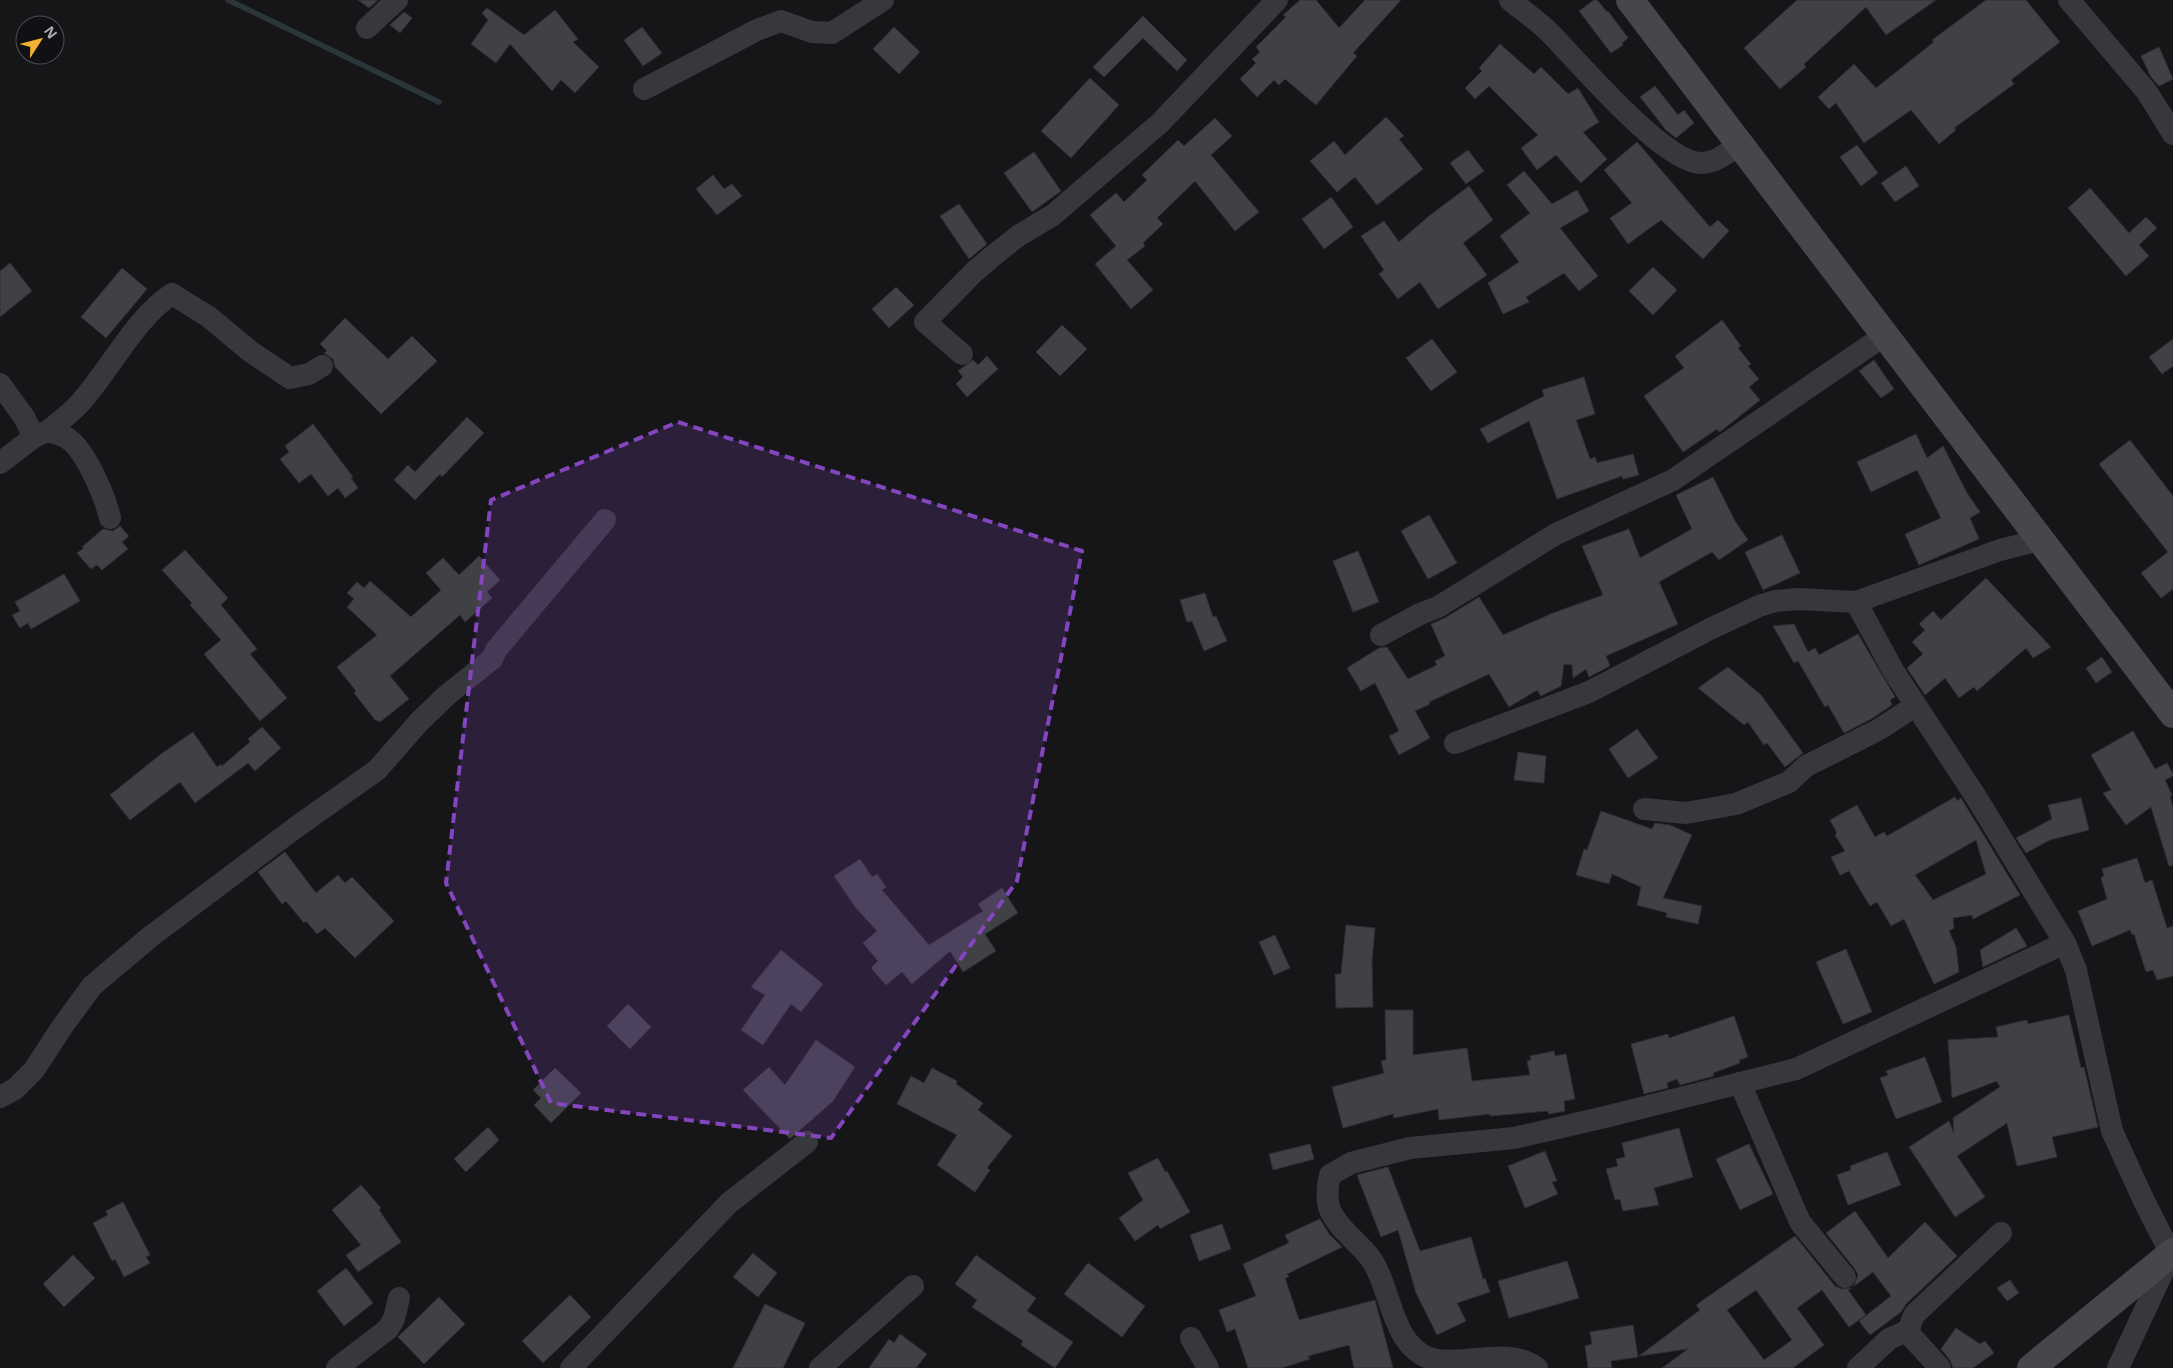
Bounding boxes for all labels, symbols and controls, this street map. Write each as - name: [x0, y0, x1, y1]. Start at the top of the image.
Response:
- north arrow: [15, 15, 65, 65]
- text: N: [40, 22, 62, 42]

